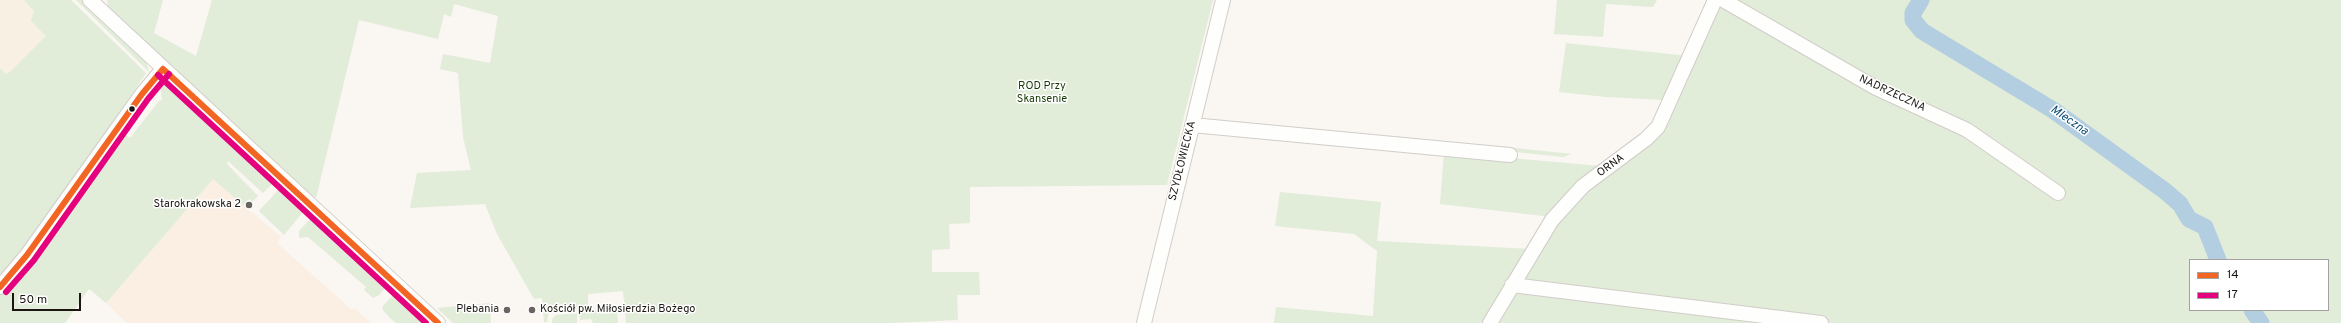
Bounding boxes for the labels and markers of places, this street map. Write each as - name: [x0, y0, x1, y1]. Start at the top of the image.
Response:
- unlabelled marker: [127, 104, 137, 114]
- place label: Starokrakowska 2: [153, 198, 241, 212]
- marker: Starokrakowska 2: [244, 200, 254, 210]
- place label: Plebania: [456, 303, 499, 317]
- place label: Kościół pw. Miłosierdzia Bożego: [540, 303, 695, 317]
- marker: Plebania: [502, 305, 512, 315]
- marker: Kościół pw. Miłosierdzia Bożego: [527, 305, 537, 315]

